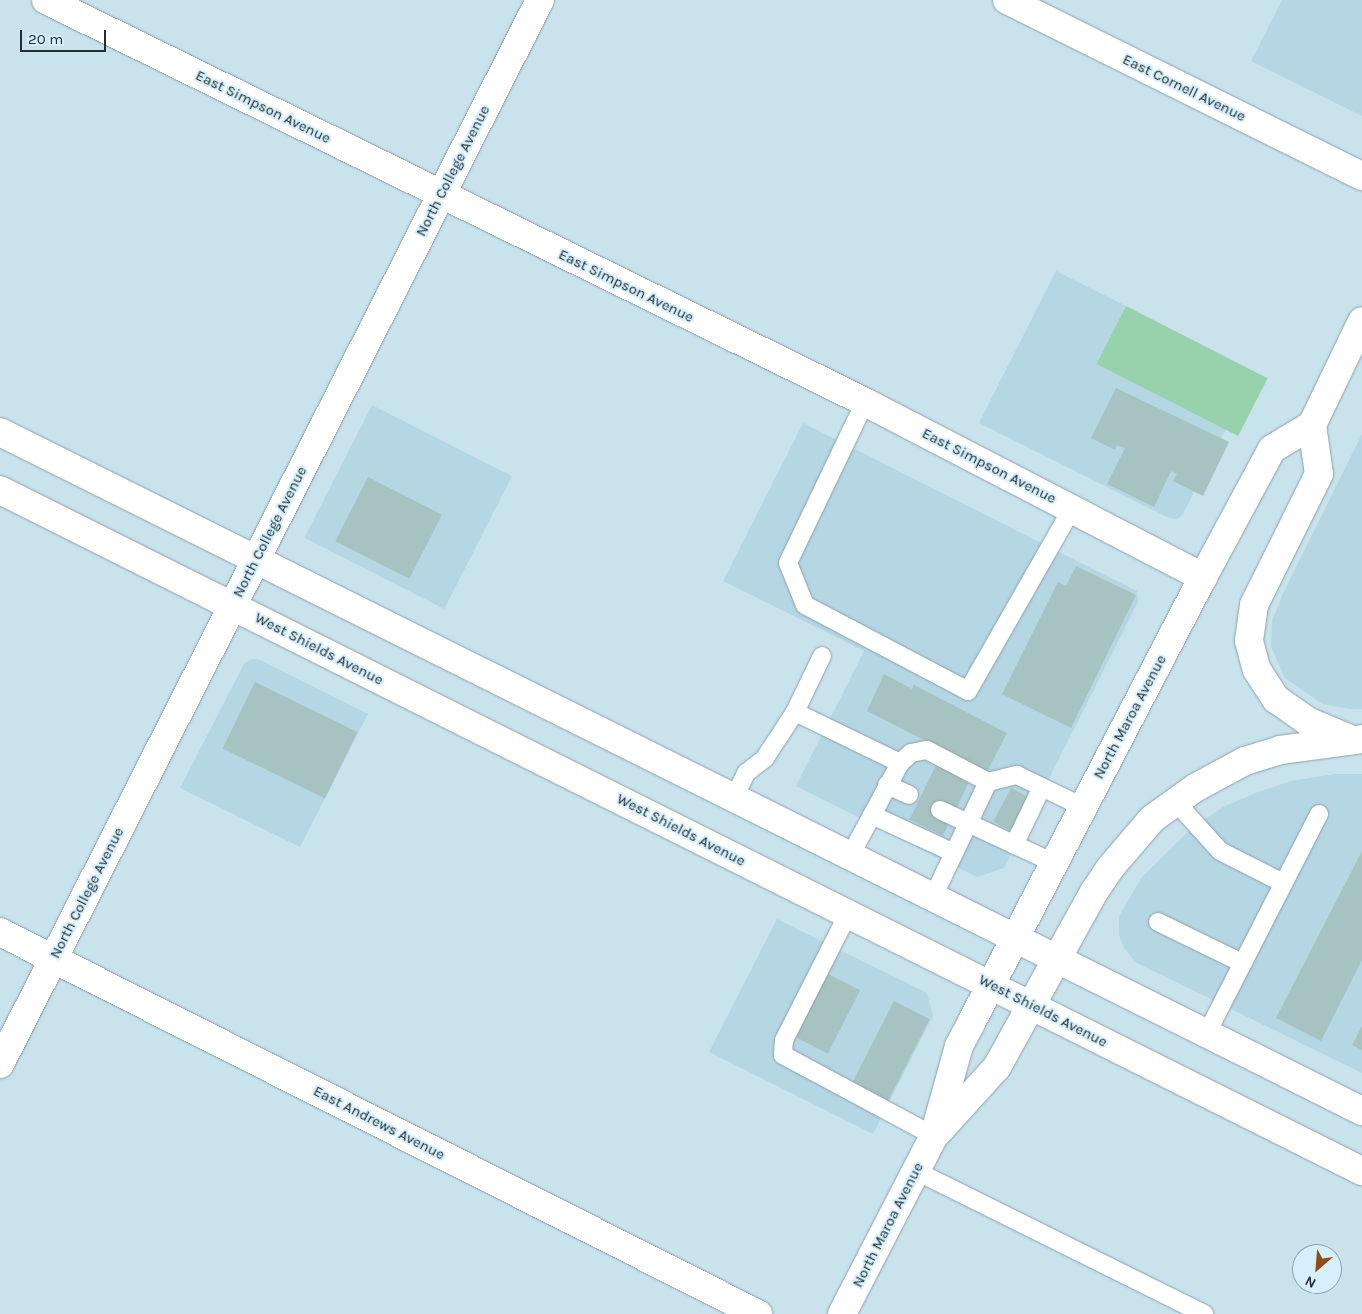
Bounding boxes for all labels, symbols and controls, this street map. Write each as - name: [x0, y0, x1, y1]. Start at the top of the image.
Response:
- scale bar: [22, 20, 109, 52]
- text: 20 m: [28, 30, 63, 48]
- street label: East Cornell Avenue: [1120, 50, 1248, 126]
- street label: East Simpson Avenue: [192, 66, 334, 148]
- street label: North College Avenue: [412, 102, 494, 240]
- street label: East Simpson Avenue: [555, 245, 697, 327]
- street label: East Simpson Avenue: [919, 424, 1059, 508]
- street label: North College Avenue: [229, 463, 311, 601]
- street label: West Shields Avenue: [252, 609, 386, 689]
- street label: North Maroa Avenue: [1090, 652, 1170, 782]
- street label: West Shields Avenue: [614, 790, 748, 870]
- street label: North College Avenue: [46, 824, 128, 962]
- street label: West Shields Avenue: [976, 971, 1110, 1051]
- street label: East Andrews Avenue: [310, 1082, 448, 1164]
- street label: North Maroa Avenue: [849, 1159, 927, 1291]
- north arrow: [1292, 1244, 1342, 1294]
- text: N: [1302, 1272, 1319, 1292]

